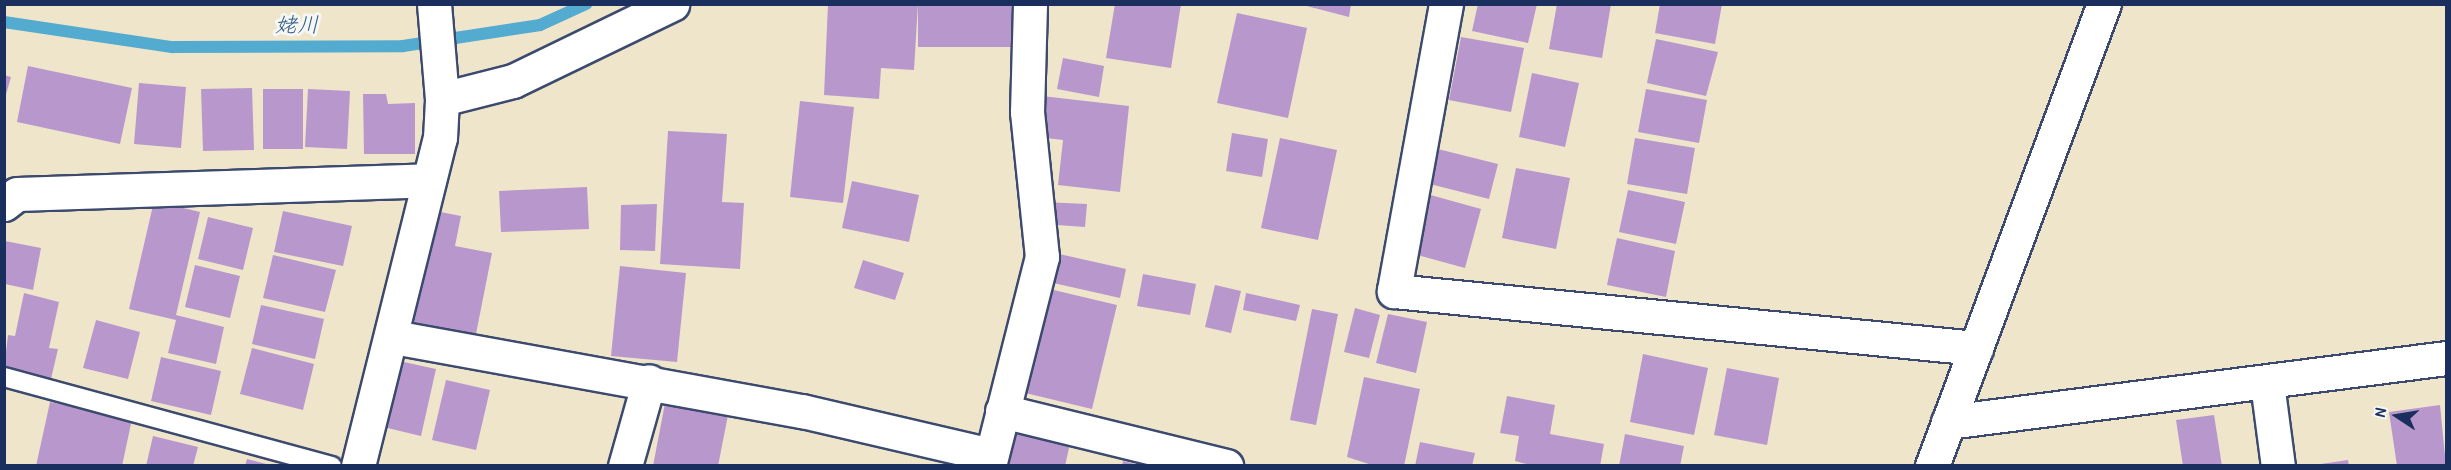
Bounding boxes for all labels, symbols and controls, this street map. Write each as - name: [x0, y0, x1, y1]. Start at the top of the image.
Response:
- water label: 姥川: [275, 12, 319, 38]
- north arrow: [2367, 386, 2427, 446]
- text: N: [2368, 406, 2391, 419]

